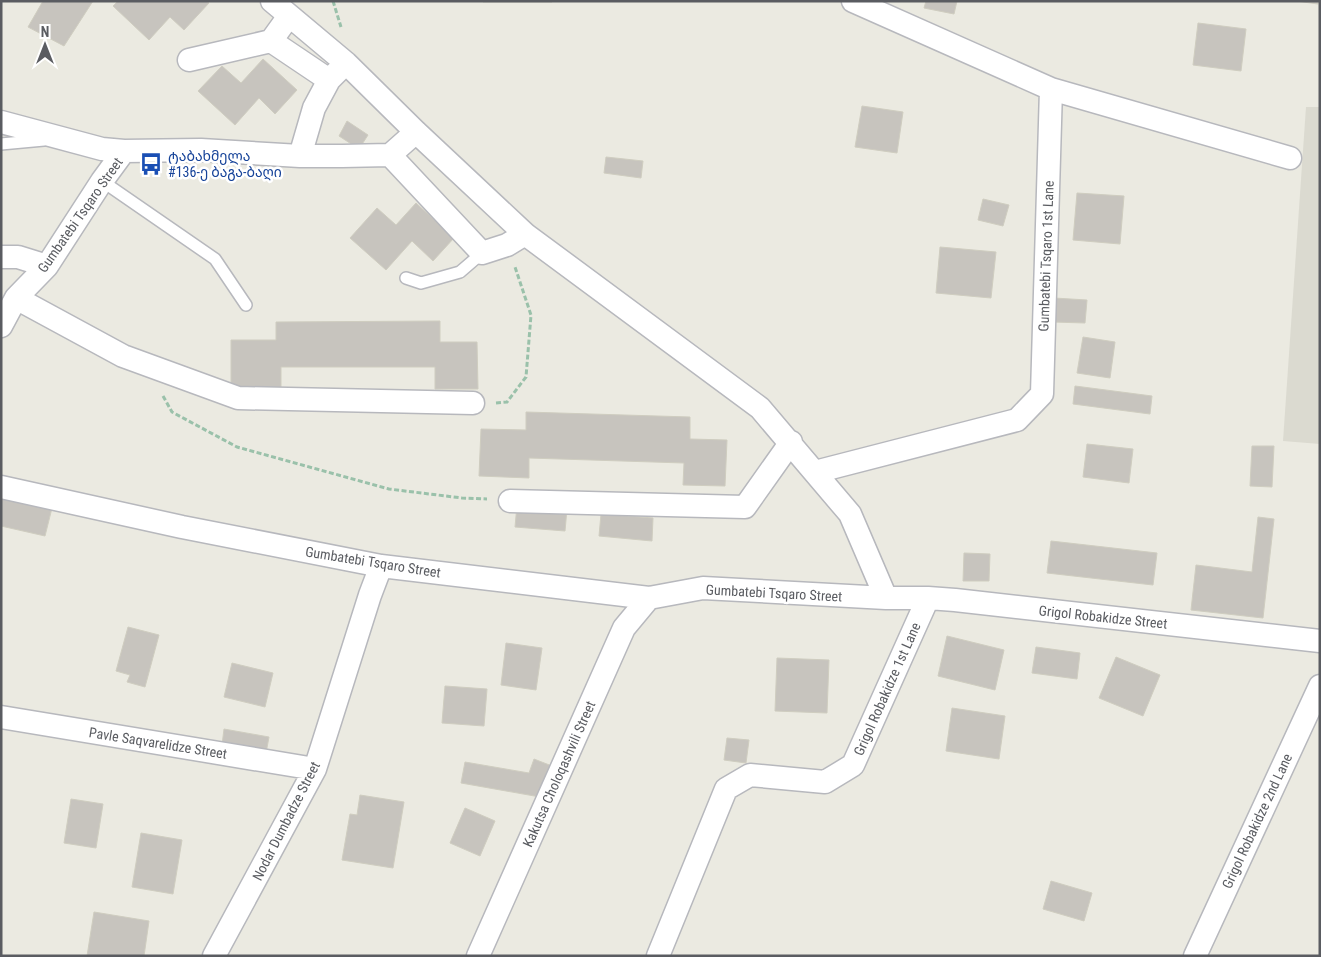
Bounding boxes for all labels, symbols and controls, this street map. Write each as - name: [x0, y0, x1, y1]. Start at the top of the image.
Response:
- north arrow: [20, 20, 70, 70]
- text: N: [41, 24, 49, 40]
- place label: ტაბახმელა #136-ე ბაგა-ბაღი: [168, 148, 282, 181]
- bus stop icon: ტაბახმელა #136-ე ბაგა-ბაღი: [138, 151, 164, 177]
- street label: Gumbatebi Tsqaro Street: [34, 154, 126, 276]
- street label: Gumbatebi Tsqaro 1st Lane: [1035, 180, 1057, 332]
- street label: Gumbatebi Tsqaro Street: [304, 543, 442, 581]
- street label: Gumbatebi Tsqaro Street: [705, 581, 843, 605]
- street label: Grigol Robakidze Street: [1038, 602, 1168, 632]
- street label: Grigol Robakidze 1st Lane: [850, 620, 924, 758]
- street label: Kakutsa Choloqashvili Street: [519, 698, 599, 850]
- street label: Pavle Saqvarelidze Street: [88, 724, 228, 762]
- street label: Grigol Robakidze 2nd Lane: [1219, 751, 1296, 891]
- street label: Nodar Dumbadze Street: [249, 759, 323, 883]

